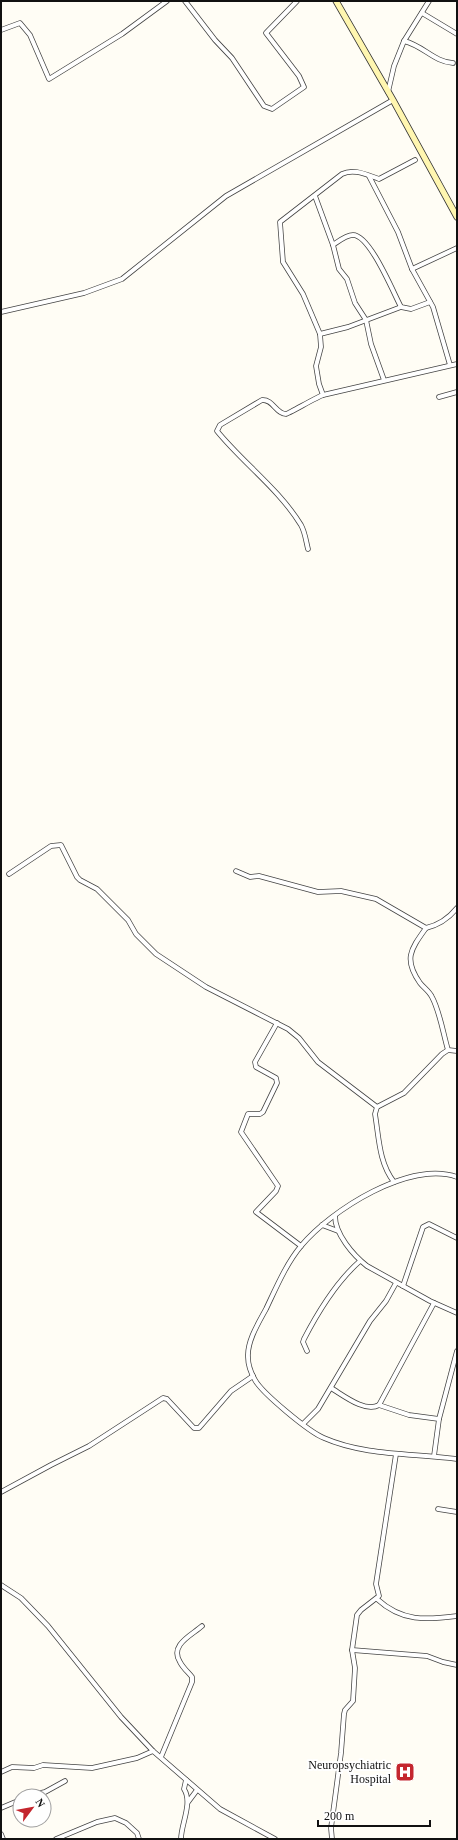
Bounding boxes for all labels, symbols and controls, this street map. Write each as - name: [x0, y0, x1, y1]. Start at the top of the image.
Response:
- place label: Neuropsychiatric Hospital: [308, 1758, 392, 1786]
- hospital icon: Neuropsychiatric Hospital: [394, 1761, 416, 1783]
- north arrow: [12, 1788, 52, 1828]
- text: N: [33, 1796, 48, 1809]
- scale bar: [318, 1802, 430, 1828]
- text: 200 m: [324, 1809, 355, 1823]

